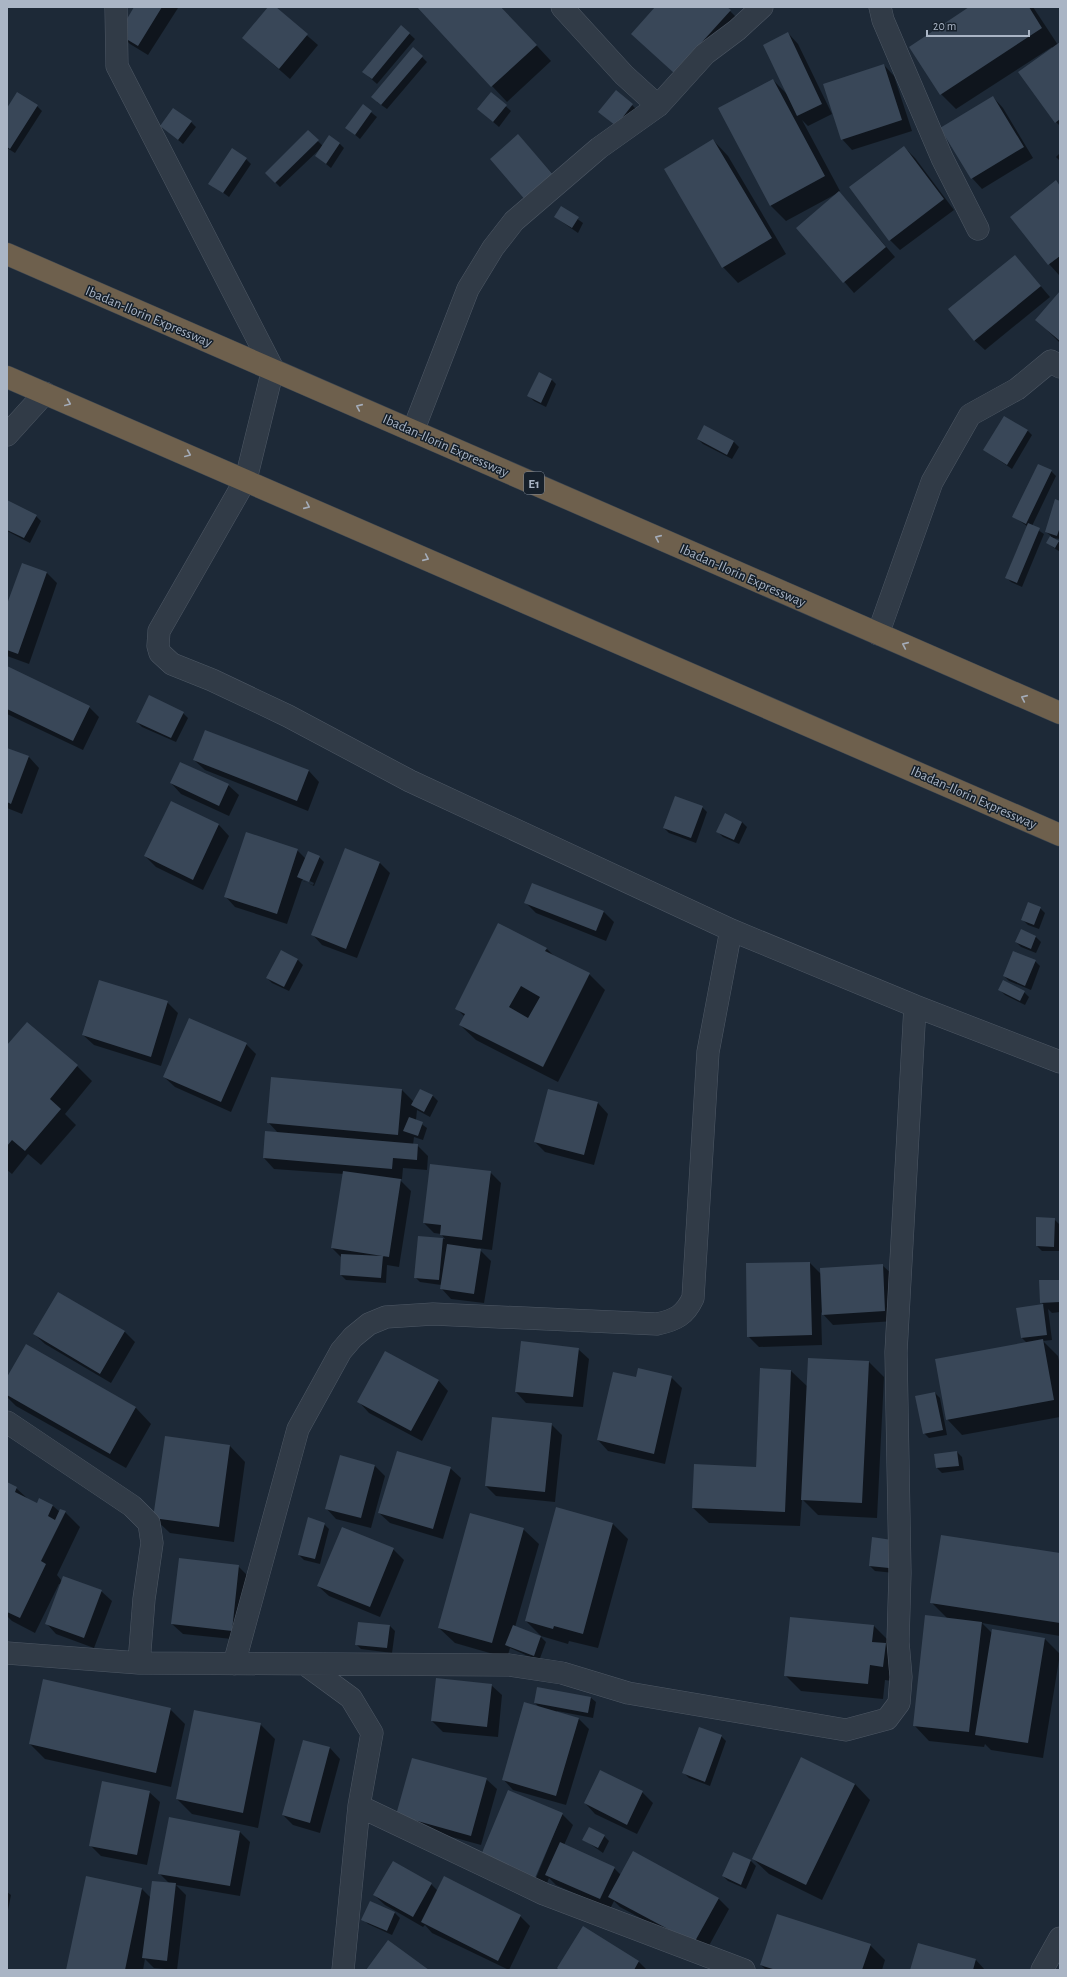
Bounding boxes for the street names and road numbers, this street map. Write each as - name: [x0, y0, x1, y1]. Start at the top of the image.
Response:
- street label: Ibadan-Ilorin Expressway: [83, 284, 214, 350]
- street label: Ibadan-Ilorin Expressway: [381, 412, 511, 480]
- road number: E1: [524, 472, 544, 494]
- street label: Ibadan-Ilorin Expressway: [678, 542, 808, 610]
- street label: Ibadan-Ilorin Expressway: [909, 764, 1039, 832]

